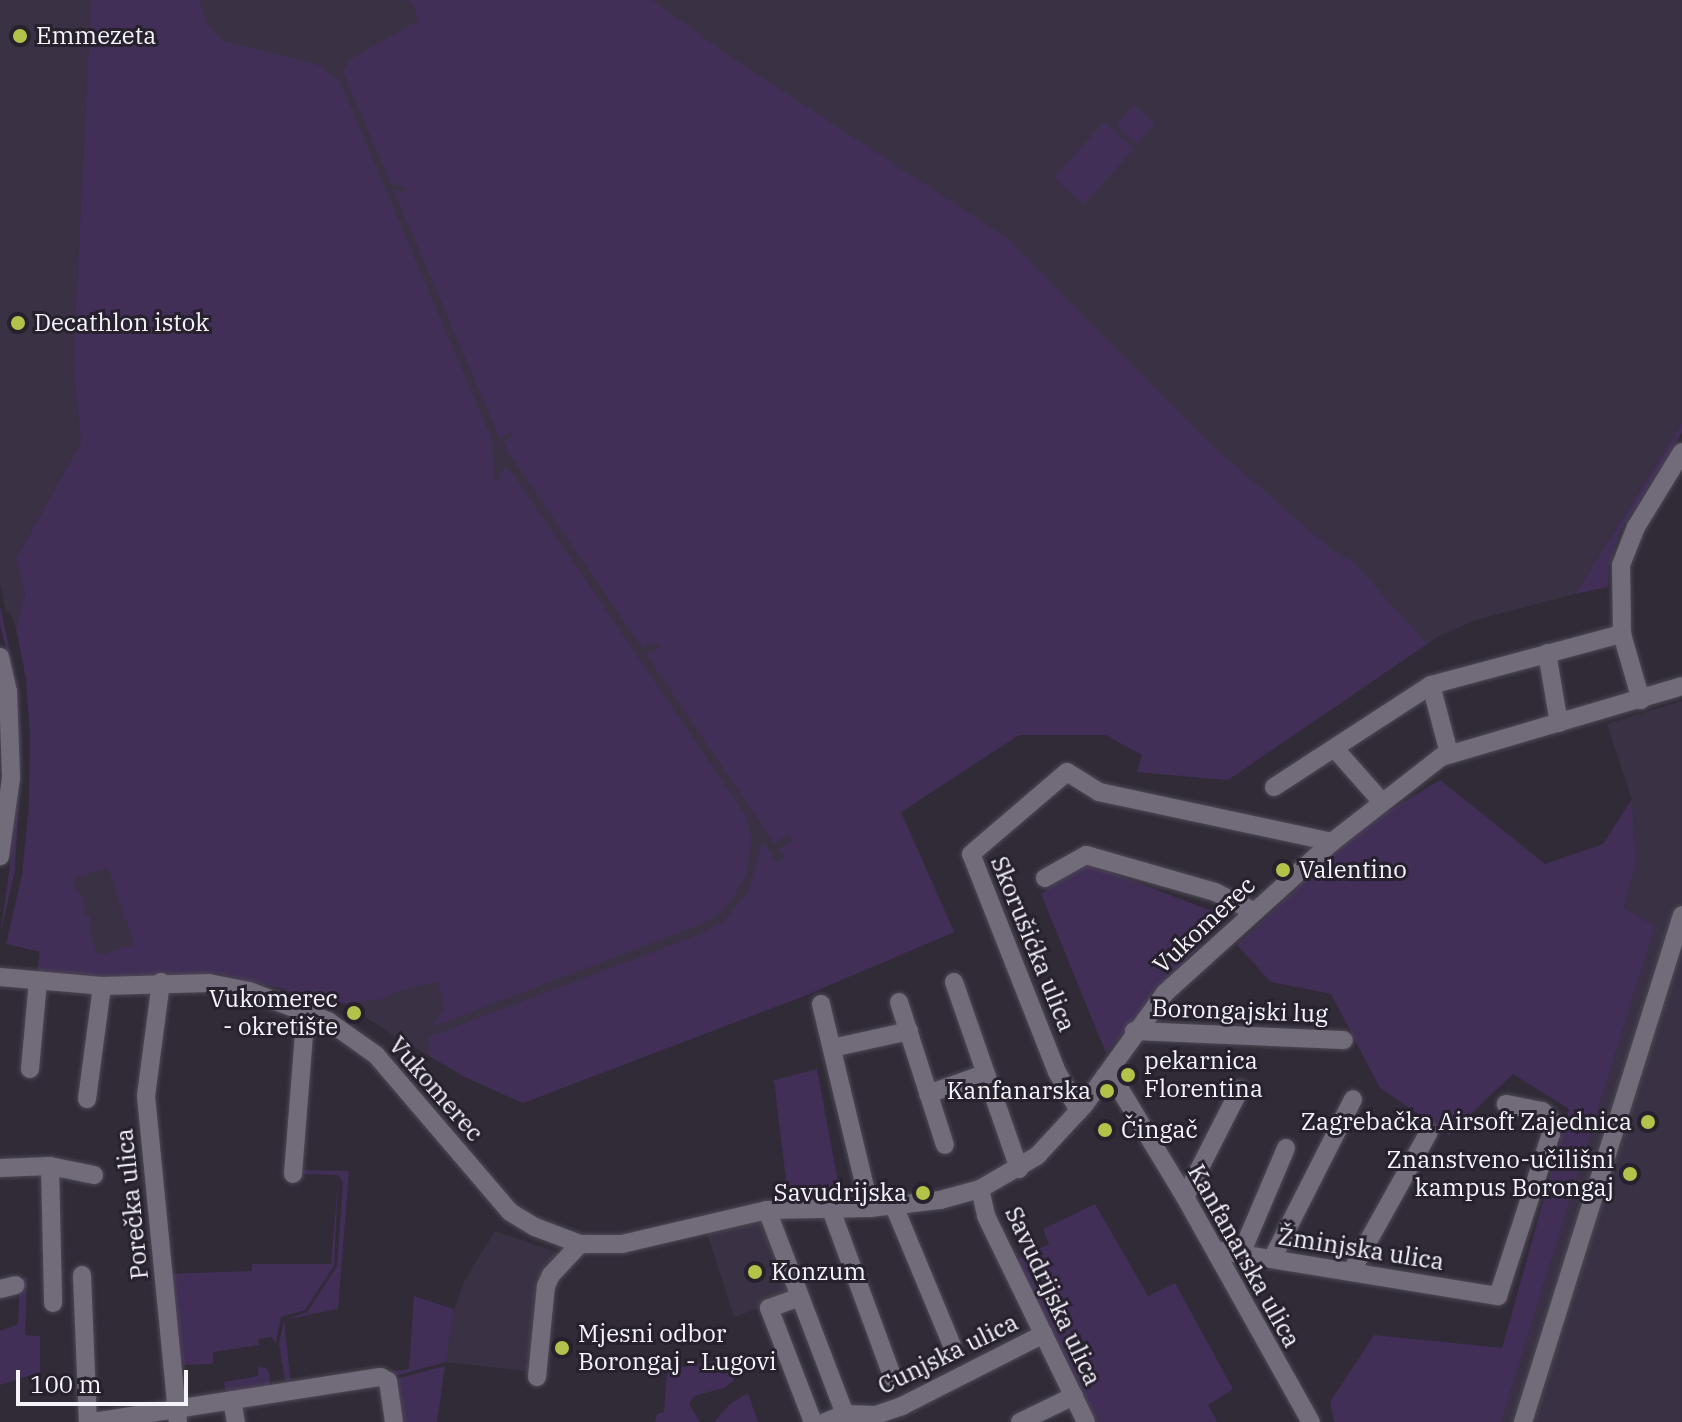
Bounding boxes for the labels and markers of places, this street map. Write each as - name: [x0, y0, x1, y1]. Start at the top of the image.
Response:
- place label: Emmezeta: [36, 22, 156, 50]
- marker: Emmezeta: [11, 27, 29, 45]
- place label: Decathlon istok: [34, 309, 209, 337]
- marker: Decathlon istok: [9, 314, 27, 332]
- place label: Valentino: [1299, 856, 1407, 884]
- marker: Valentino: [1274, 861, 1292, 879]
- place label: Vukomerec - okretište: [209, 985, 338, 1041]
- marker: Vukomerec - okretište: [345, 1004, 363, 1022]
- place label: pekarnica Florentina: [1144, 1047, 1263, 1103]
- marker: pekarnica Florentina: [1119, 1066, 1137, 1084]
- place label: Kanfanarska: [947, 1077, 1091, 1105]
- marker: Kanfanarska: [1098, 1082, 1116, 1100]
- place label: Zagrebačka Airsoft Zajednica: [1301, 1108, 1632, 1136]
- marker: Zagrebačka Airsoft Zajednica: [1639, 1113, 1657, 1131]
- place label: Čingač: [1121, 1116, 1198, 1144]
- marker: Čingač: [1096, 1121, 1114, 1139]
- place label: Znanstveno-učilišni kampus Borongaj: [1387, 1146, 1614, 1202]
- marker: Znanstveno-učilišni kampus Borongaj: [1621, 1165, 1639, 1183]
- place label: Savudrijska: [774, 1179, 907, 1207]
- marker: Savudrijska: [914, 1184, 932, 1202]
- place label: Konzum: [771, 1258, 866, 1286]
- marker: Konzum: [746, 1263, 764, 1281]
- place label: Mjesni odbor Borongaj - Lugovi: [578, 1320, 777, 1376]
- marker: Mjesni odbor Borongaj - Lugovi: [553, 1339, 571, 1357]

